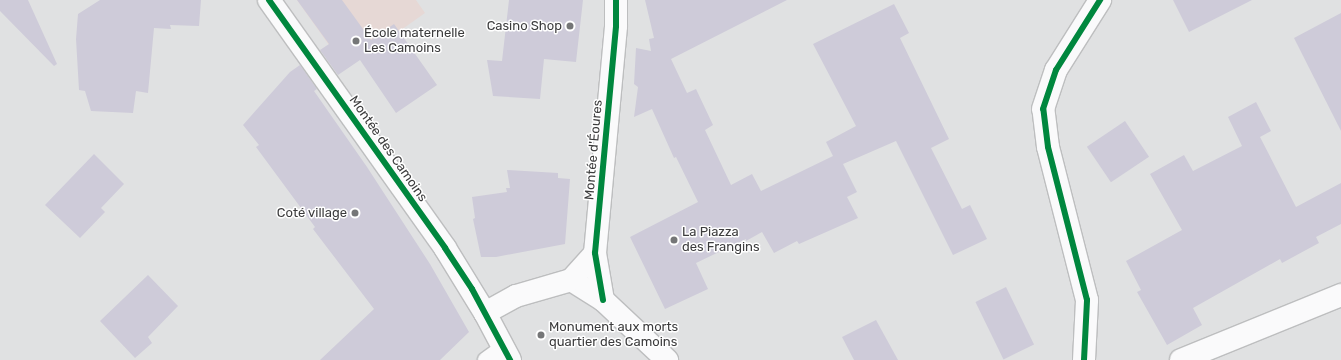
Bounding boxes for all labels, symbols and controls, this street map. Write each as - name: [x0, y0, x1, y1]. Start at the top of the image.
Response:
- place label: Casino Shop: [487, 18, 562, 34]
- marker: Casino Shop: [565, 21, 575, 31]
- place label: École maternelle Les Camoins: [364, 26, 465, 57]
- marker: École maternelle Les Camoins: [351, 36, 361, 46]
- street label: Montée des Camoins: [346, 93, 430, 205]
- street label: Montée d'Éoures: [582, 99, 606, 201]
- place label: Coté village: [277, 205, 347, 221]
- marker: Coté village: [350, 208, 360, 218]
- place label: La Piazza des Frangins: [682, 225, 760, 256]
- marker: La Piazza des Frangins: [669, 235, 679, 245]
- place label: Monument aux morts quartier des Camoins: [549, 320, 678, 351]
- marker: Monument aux morts quartier des Camoins: [536, 330, 546, 340]

